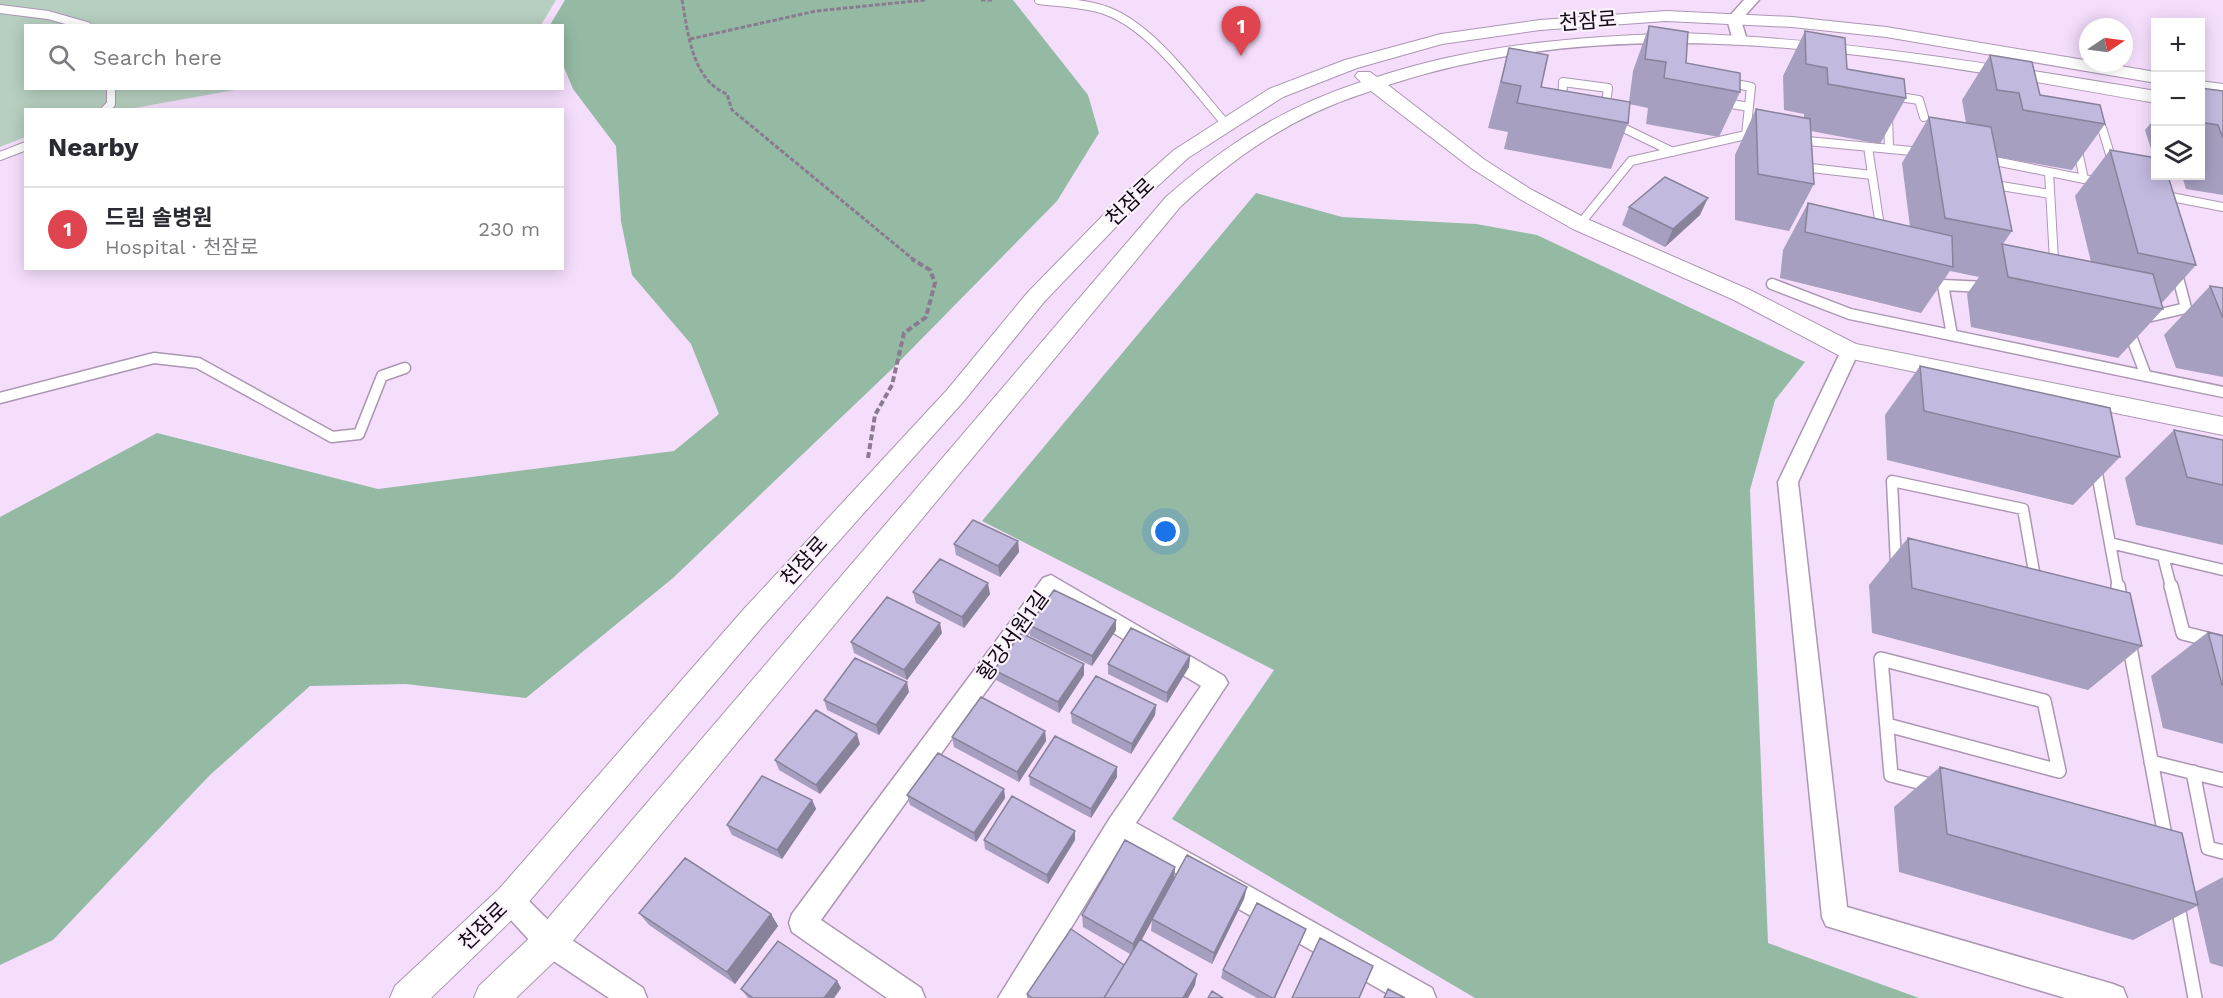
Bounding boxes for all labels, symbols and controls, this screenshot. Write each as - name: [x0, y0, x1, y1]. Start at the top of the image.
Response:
- street label: 천잠로: [1558, 6, 1618, 35]
- pin: 1: [1222, 7, 1260, 56]
- north arrow: [2079, 18, 2133, 72]
- map controls: [2151, 18, 2205, 180]
- button: +: [2151, 18, 2205, 72]
- search box: [24, 24, 564, 90]
- icon: search: [45, 41, 78, 74]
- text: Search here: [93, 45, 222, 70]
- button: −: [2151, 72, 2205, 126]
- button: layers: [2151, 126, 2205, 180]
- text: Nearby: [48, 132, 139, 162]
- street label: 천잠로: [1100, 173, 1159, 231]
- text: 드림 솔병원: [105, 205, 213, 230]
- text: 1: [63, 217, 72, 241]
- text: 230 m: [478, 217, 540, 241]
- text: Hospital · 천잠로: [105, 235, 258, 259]
- your location: [1151, 517, 1180, 546]
- street label: 천잠로: [775, 531, 832, 591]
- street label: 황강서원1길: [972, 586, 1054, 685]
- street label: 천잠로: [453, 897, 512, 955]

